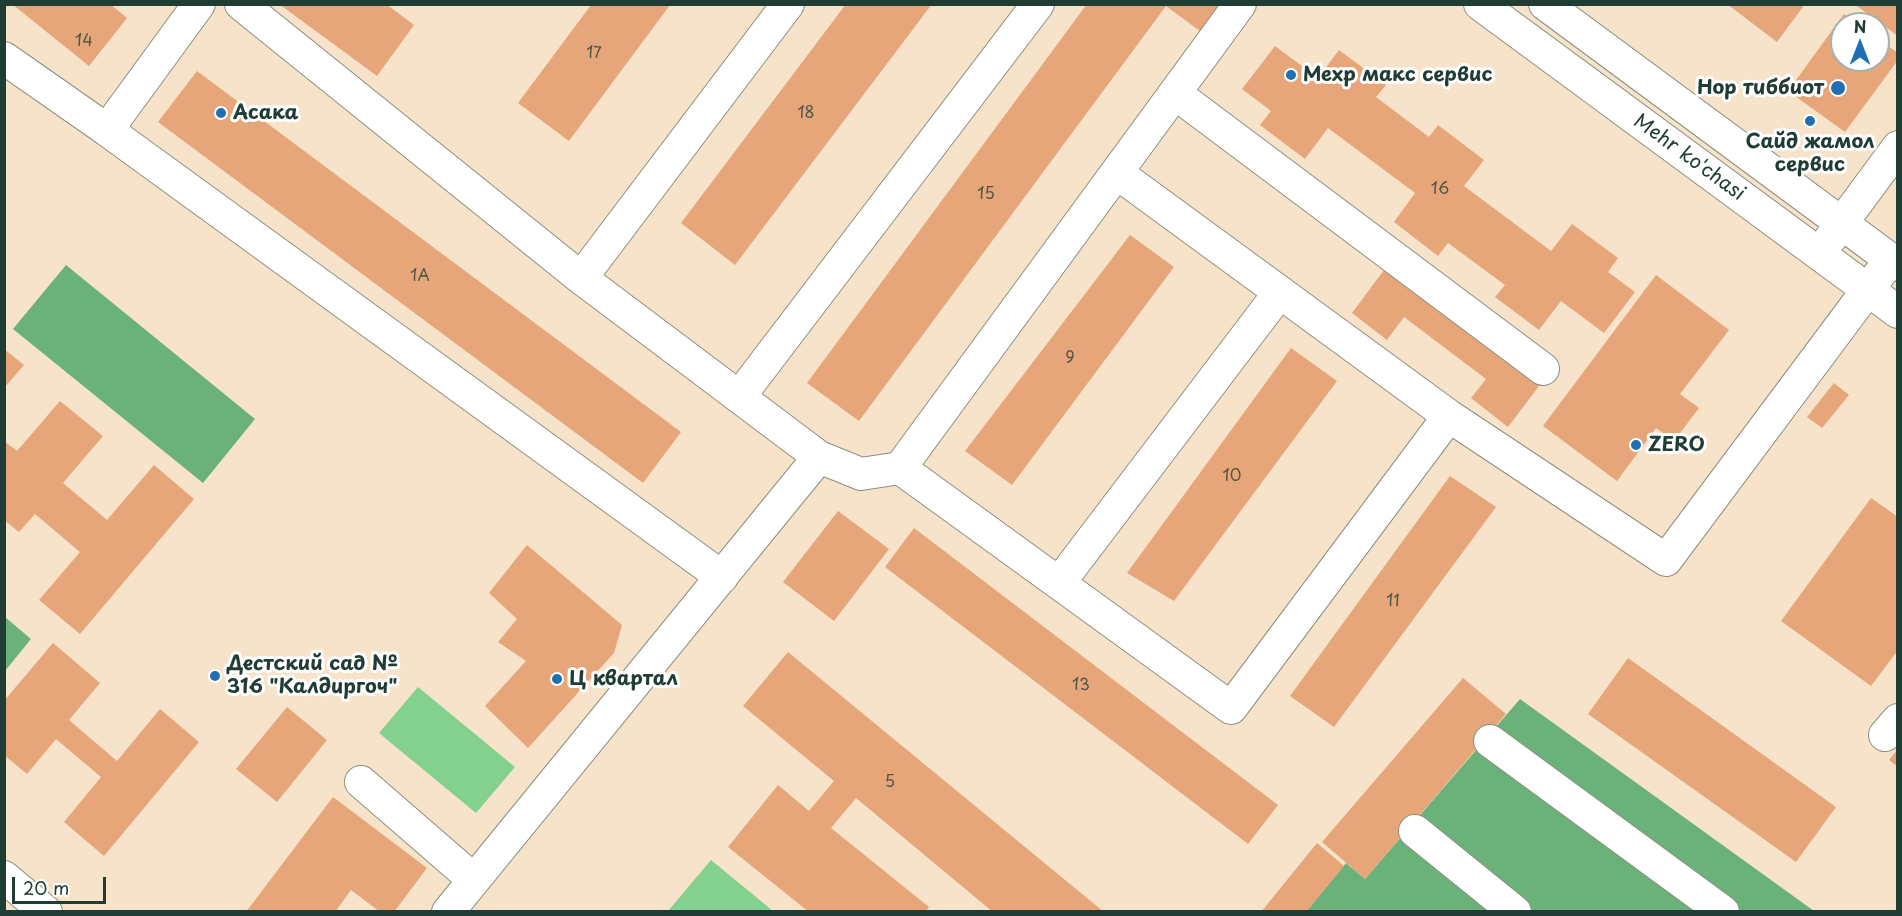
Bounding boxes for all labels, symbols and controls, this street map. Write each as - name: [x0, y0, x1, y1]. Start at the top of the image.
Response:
- north arrow: [1830, 12, 1890, 72]
- text: N: [1854, 14, 1866, 38]
- house number: 14: [75, 32, 93, 52]
- house number: 17: [586, 44, 602, 64]
- place label: Мехр макс сервис: [1303, 63, 1492, 87]
- marker: Мехр макс сервис: [1284, 68, 1298, 82]
- place label: Нор тиббиот: [1697, 76, 1824, 100]
- marker: Нор тиббиот: [1829, 79, 1847, 97]
- place label: Асака: [233, 101, 298, 125]
- house number: 18: [797, 104, 815, 124]
- marker: Асака: [214, 106, 228, 120]
- street label: Mehr ko'chasi: [1629, 109, 1749, 207]
- marker: Сайд жамол сервис: [1803, 114, 1817, 128]
- place label: Сайд жамол сервис: [1746, 130, 1874, 177]
- house number: 16: [1431, 180, 1449, 200]
- house number: 15: [977, 185, 995, 205]
- house number: 1А: [410, 267, 430, 287]
- house number: 9: [1065, 349, 1075, 369]
- place label: ZERO: [1648, 433, 1705, 457]
- marker: ZERO: [1629, 438, 1643, 452]
- house number: 10: [1223, 467, 1241, 487]
- house number: 11: [1386, 592, 1400, 612]
- place label: Дестский сад № 316 "Калдиргоч": [227, 652, 398, 699]
- place label: Ц квартал: [569, 667, 678, 691]
- marker: Дестский сад № 316 "Калдиргоч": [208, 669, 222, 683]
- marker: Ц квартал: [550, 672, 564, 686]
- house number: 13: [1072, 676, 1090, 696]
- house number: 5: [885, 773, 895, 793]
- scale bar: [15, 865, 110, 903]
- text: 20 m: [23, 874, 69, 901]

